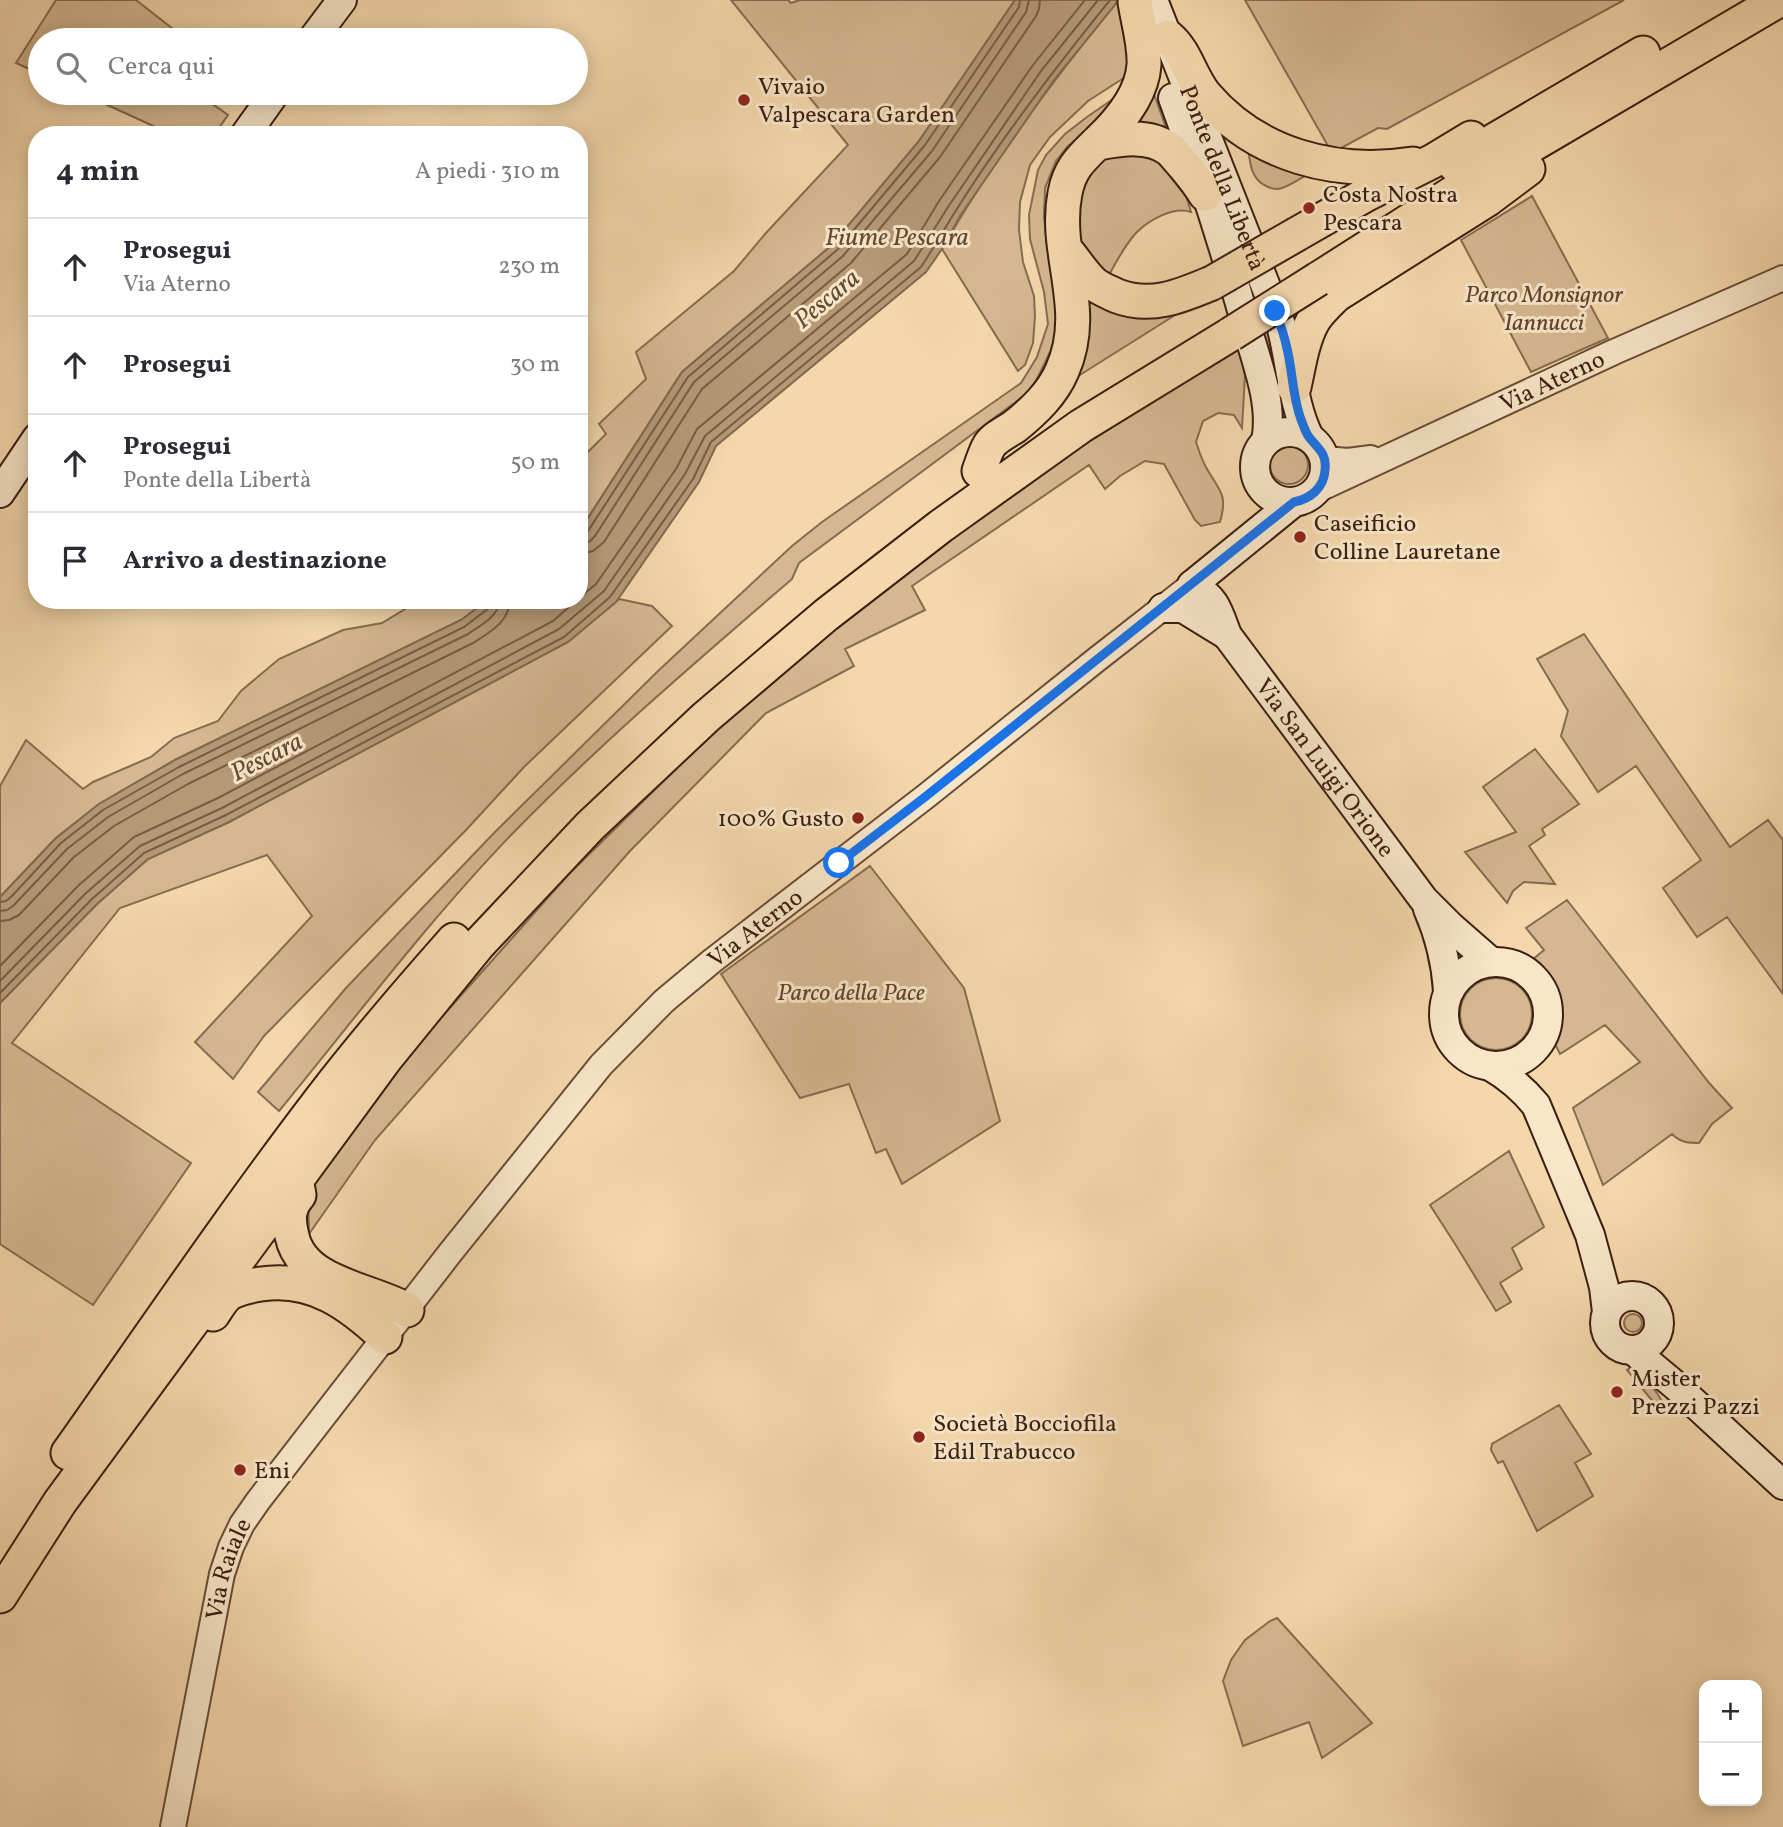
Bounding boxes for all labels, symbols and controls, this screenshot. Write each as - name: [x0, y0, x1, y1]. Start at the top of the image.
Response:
- search box: [28, 28, 588, 105]
- icon: search: [52, 48, 90, 86]
- text: Cerca qui: [108, 49, 215, 85]
- place label: Vivaio Valpescara Garden: [758, 71, 955, 133]
- street label: Ponte della Libertà: [1169, 81, 1273, 276]
- marker: Vivaio Valpescara Garden: [736, 92, 752, 108]
- text: 4 min: [56, 151, 140, 193]
- text: A piedi · 310 m: [415, 156, 560, 188]
- place label: Costa Nostra Pescara: [1323, 179, 1458, 241]
- marker: Costa Nostra Pescara: [1301, 200, 1317, 216]
- water label: Fiume Pescara: [825, 220, 969, 256]
- text: Prosegui: [123, 233, 231, 269]
- icon: ahead: [56, 248, 94, 286]
- text: 230 m: [498, 251, 560, 283]
- water label: Pescara: [786, 261, 868, 338]
- text: Via Aterno: [123, 269, 231, 301]
- park label: Parco Monsignor Iannucci: [1465, 279, 1624, 341]
- route end: [1259, 295, 1290, 326]
- street label: Via Aterno: [1495, 344, 1611, 422]
- icon: ahead: [56, 346, 94, 384]
- text: Prosegui: [123, 347, 231, 383]
- text: 30 m: [510, 349, 560, 381]
- text: Prosegui: [123, 429, 231, 465]
- icon: ahead: [56, 444, 94, 482]
- text: 50 m: [511, 447, 560, 479]
- text: Ponte della Libertà: [123, 465, 311, 497]
- place label: Caseificio Colline Lauretane: [1314, 508, 1501, 570]
- marker: Caseificio Colline Lauretane: [1292, 529, 1308, 545]
- icon: arrive: [56, 542, 94, 580]
- text: Arrivo a destinazione: [123, 543, 387, 579]
- street label: Via San Luigi Orione: [1246, 672, 1402, 865]
- water label: Pescara: [225, 724, 309, 791]
- place label: 100% Gusto: [718, 803, 844, 837]
- marker: 100% Gusto: [850, 810, 866, 826]
- route start: [823, 847, 854, 878]
- street label: Via Aterno: [701, 882, 811, 977]
- park label: Parco della Pace: [777, 977, 925, 1011]
- place label: Mister Prezzi Pazzi: [1631, 1363, 1760, 1425]
- marker: Mister Prezzi Pazzi: [1609, 1384, 1625, 1400]
- place label: Società Bocciofila Edil Trabucco: [933, 1408, 1117, 1470]
- marker: Società Bocciofila Edil Trabucco: [911, 1429, 927, 1445]
- place label: Eni: [254, 1455, 290, 1489]
- marker: Eni: [232, 1462, 248, 1478]
- street label: Via Raiale: [198, 1513, 261, 1623]
- map controls: [1699, 1680, 1762, 1806]
- button: +: [1699, 1680, 1762, 1743]
- button: −: [1699, 1743, 1762, 1806]

